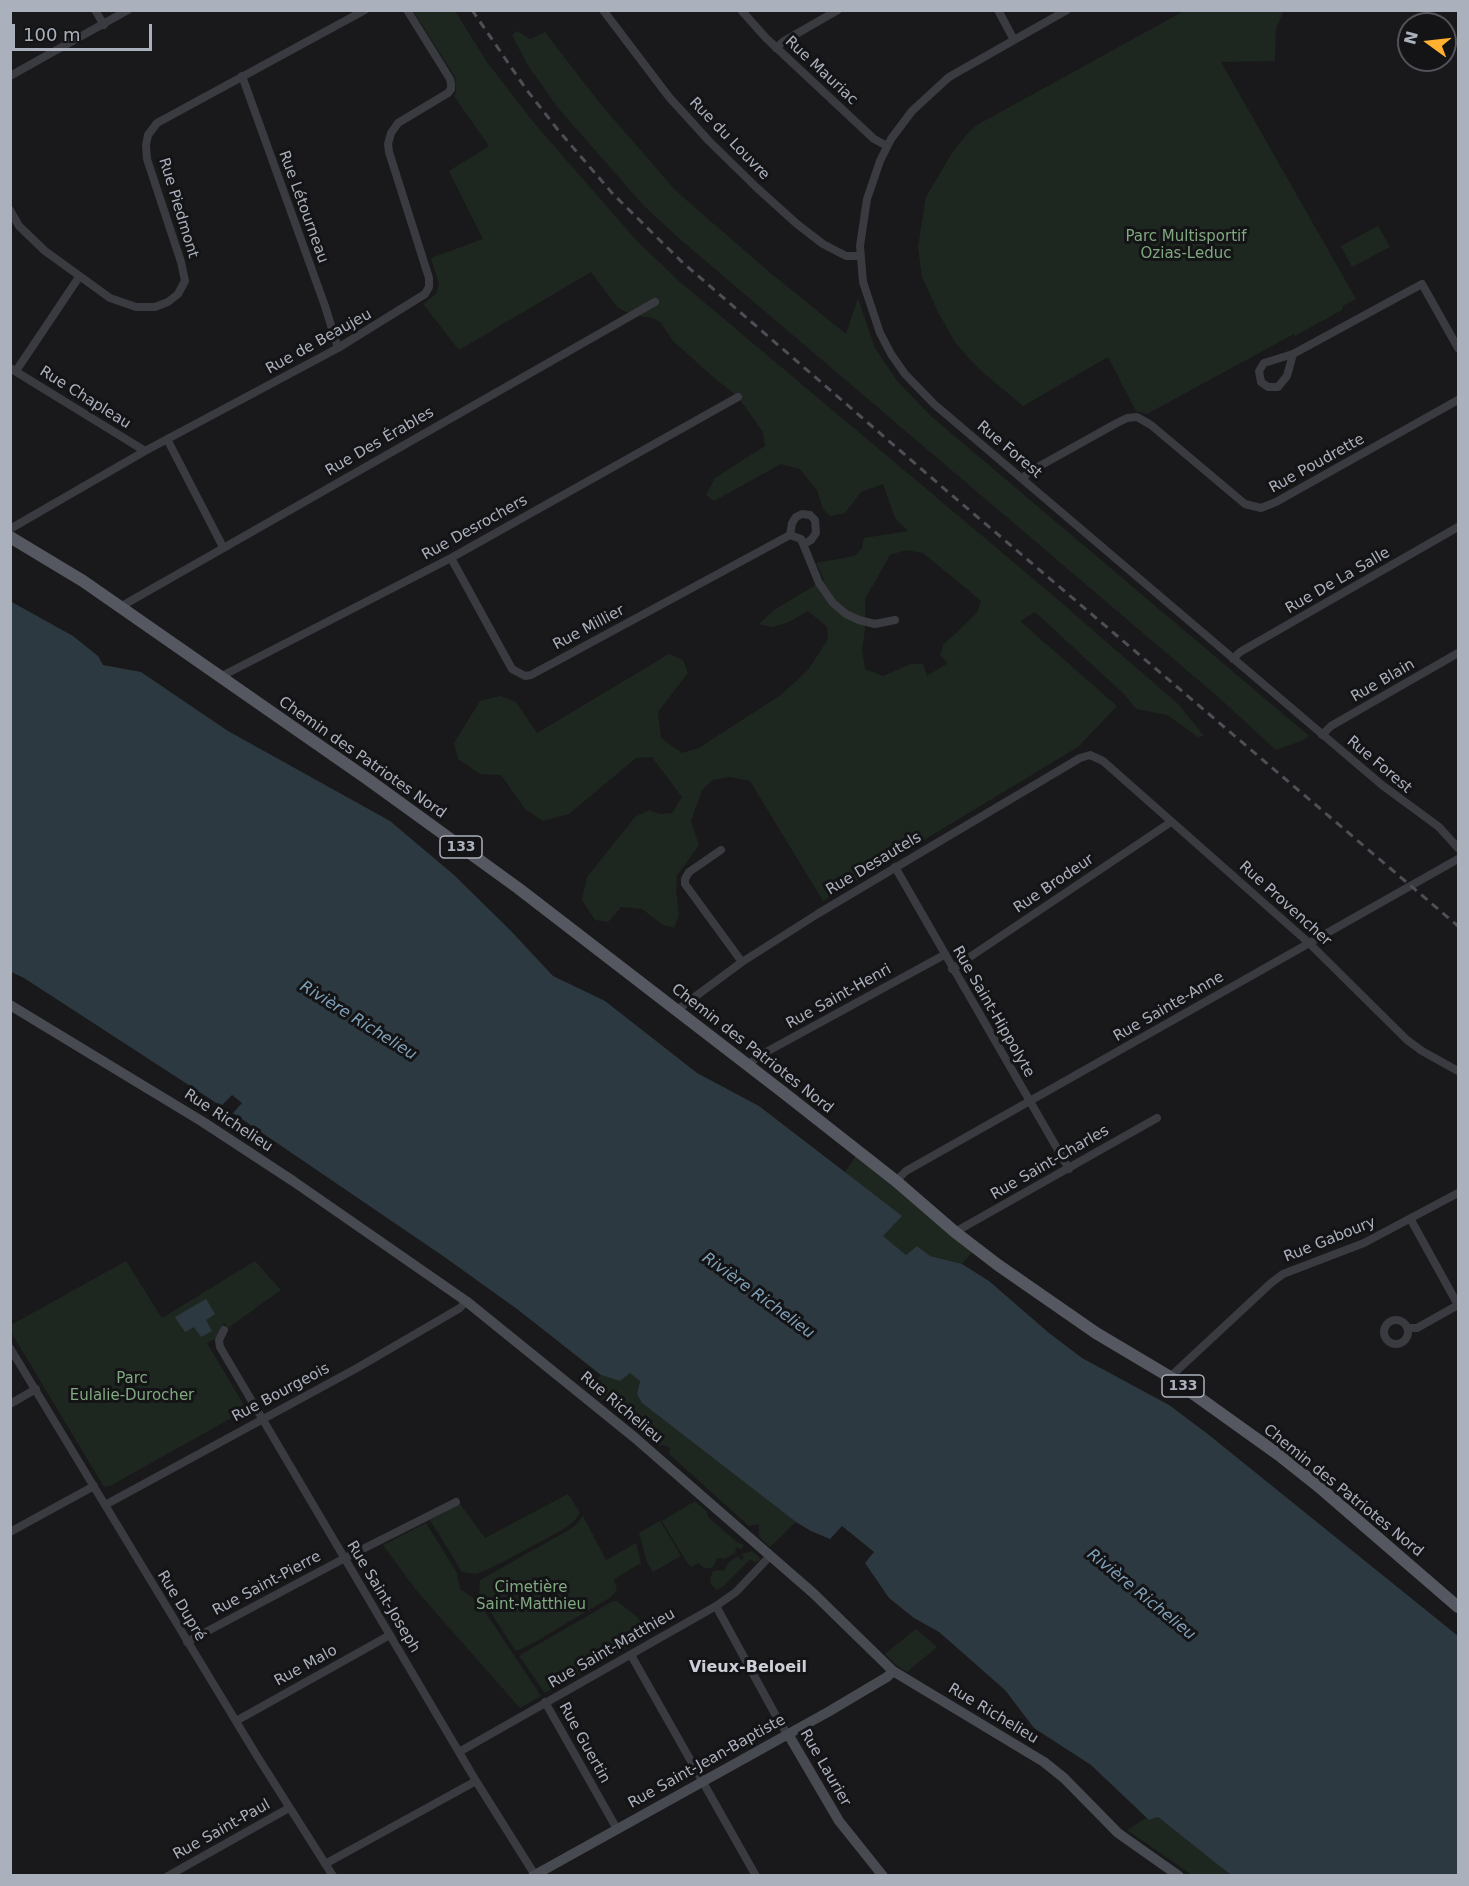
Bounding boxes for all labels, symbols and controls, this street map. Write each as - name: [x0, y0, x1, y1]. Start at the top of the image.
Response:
- scale bar: [15, 12, 154, 50]
- north arrow: [1397, 12, 1457, 72]
- text: 100 m: [23, 24, 81, 45]
- text: N: [1400, 29, 1422, 47]
- street label: Rue Mauriac: [781, 33, 861, 109]
- street label: Rue du Louvre: [685, 94, 773, 184]
- street label: Rue Létourneau: [274, 148, 332, 266]
- street label: Rue Piedmont: [154, 156, 202, 260]
- park label: Parc Multisportif Ozias-Leduc: [1125, 228, 1247, 263]
- street label: Rue de Beaujeu: [263, 306, 375, 378]
- street label: Rue Chapleau: [36, 363, 134, 433]
- street label: Rue Des Érables: [323, 404, 437, 480]
- street label: Rue Forest: [973, 418, 1045, 482]
- street label: Rue Poudrette: [1266, 430, 1368, 498]
- street label: Rue Desrochers: [419, 492, 531, 564]
- street label: Rue De La Salle: [1283, 544, 1393, 618]
- street label: Rue Millier: [550, 602, 628, 654]
- street label: Rue Blain: [1348, 656, 1418, 706]
- street label: Chemin des Patriotes Nord: [275, 693, 449, 823]
- street label: Rue Forest: [1343, 733, 1415, 797]
- street label: Rue Desautels: [823, 829, 925, 899]
- road number: 133: [440, 836, 482, 858]
- street label: Rue Brodeur: [1010, 851, 1098, 917]
- street label: Rue Provencher: [1235, 858, 1335, 950]
- street label: Rue Saint-Hippolyte: [948, 943, 1038, 1081]
- street label: Rue Saint-Henri: [783, 961, 895, 1033]
- street label: Rue Sainte-Anne: [1111, 968, 1227, 1046]
- water label: Rivière Richelieu: [296, 977, 420, 1065]
- street label: Chemin des Patriotes Nord: [668, 980, 836, 1118]
- street label: Rue Richelieu: [180, 1086, 276, 1156]
- street label: Rue Saint-Charles: [988, 1122, 1112, 1204]
- street label: Rue Gaboury: [1282, 1213, 1378, 1267]
- water label: Rivière Richelieu: [698, 1249, 818, 1343]
- street label: Rue Bourgeois: [229, 1360, 333, 1426]
- street label: Rue Richelieu: [576, 1368, 666, 1448]
- park label: Parc Eulalie-Durocher: [70, 1370, 194, 1405]
- road number: 133: [1162, 1375, 1204, 1397]
- street label: Chemin des Patriotes Nord: [1260, 1421, 1426, 1561]
- street label: Rue Saint-Joseph: [342, 1538, 424, 1656]
- water label: Rivière Richelieu: [1083, 1545, 1199, 1645]
- street label: Rue Saint-Pierre: [210, 1548, 324, 1620]
- street label: Rue Dupré: [153, 1568, 209, 1644]
- park label: Cimetière Saint-Matthieu: [476, 1579, 586, 1614]
- street label: Rue Saint-Matthieu: [545, 1605, 679, 1693]
- street label: Rue Malo: [272, 1641, 340, 1691]
- district label: Vieux-Beloeil: [689, 1658, 807, 1678]
- street label: Rue Richelieu: [945, 1680, 1041, 1748]
- street label: Rue Guertin: [554, 1700, 614, 1786]
- street label: Rue Saint-Jean-Baptiste: [625, 1711, 789, 1813]
- street label: Rue Laurier: [796, 1726, 854, 1810]
- street label: Rue Saint-Paul: [170, 1796, 274, 1864]

